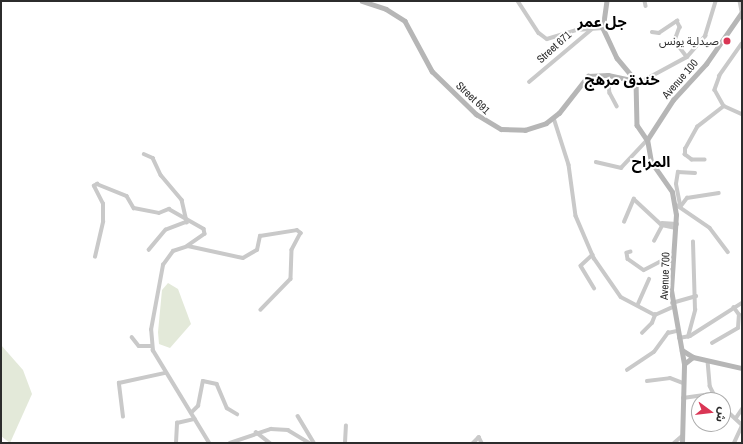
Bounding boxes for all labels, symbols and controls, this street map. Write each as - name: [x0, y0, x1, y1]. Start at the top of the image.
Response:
- district label: جل عمر: [577, 13, 627, 31]
- street label: Street 671: [534, 28, 574, 66]
- place label: صيدلية يونس: [659, 34, 719, 48]
- marker: صيدلية يونس: [722, 36, 732, 46]
- street label: Avenue 100: [659, 57, 701, 101]
- district label: خندق مرهج: [584, 71, 660, 89]
- street label: Street 691: [453, 79, 493, 117]
- district label: المراح: [632, 153, 670, 171]
- street label: Avenue 700: [658, 252, 672, 300]
- north arrow: [691, 392, 731, 432]
- text: ش: [713, 406, 730, 424]

